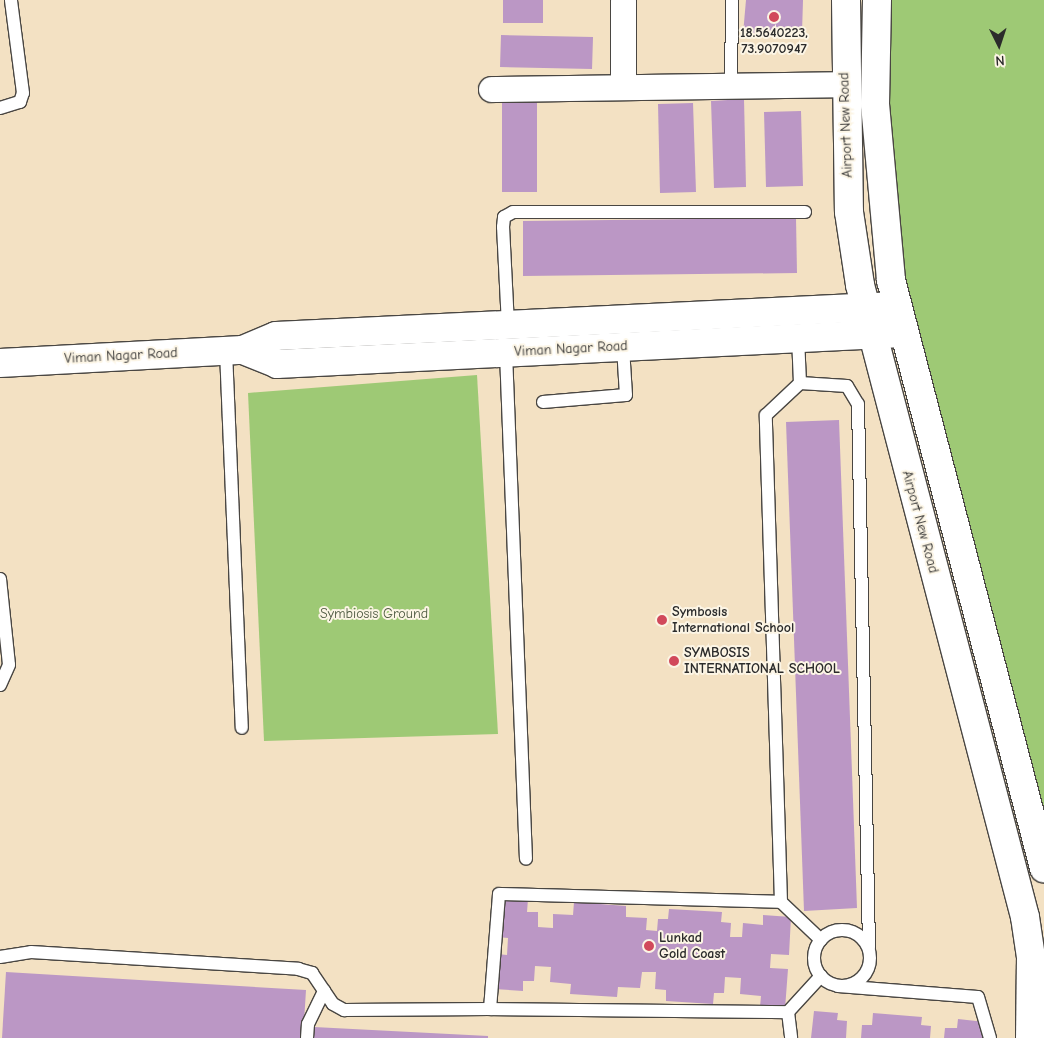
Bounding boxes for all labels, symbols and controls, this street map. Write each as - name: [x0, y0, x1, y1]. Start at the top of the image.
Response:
- marker: 18.5640223, 73.9070947: [768, 11, 780, 23]
- north arrow: [974, 20, 1024, 70]
- place label: 18.5640223, 73.9070947: [740, 25, 808, 58]
- text: N: [995, 52, 1005, 69]
- street label: Airport New Road: [836, 72, 856, 178]
- street label: Viman Nagar Road: [514, 338, 628, 360]
- street label: Viman Nagar Road: [64, 345, 178, 367]
- street label: Airport New Road: [898, 469, 942, 575]
- place label: Symbosis International School: [672, 604, 794, 636]
- park label: Symbiosis Ground: [320, 606, 428, 622]
- marker: Symbosis International School: [656, 614, 668, 626]
- place label: SYMBOSIS INTERNATIONAL SCHOOL: [684, 645, 840, 678]
- marker: SYMBOSIS INTERNATIONAL SCHOOL: [668, 655, 680, 667]
- place label: Lunkad Gold Coast: [659, 930, 725, 962]
- marker: Lunkad Gold Coast: [643, 940, 655, 952]

